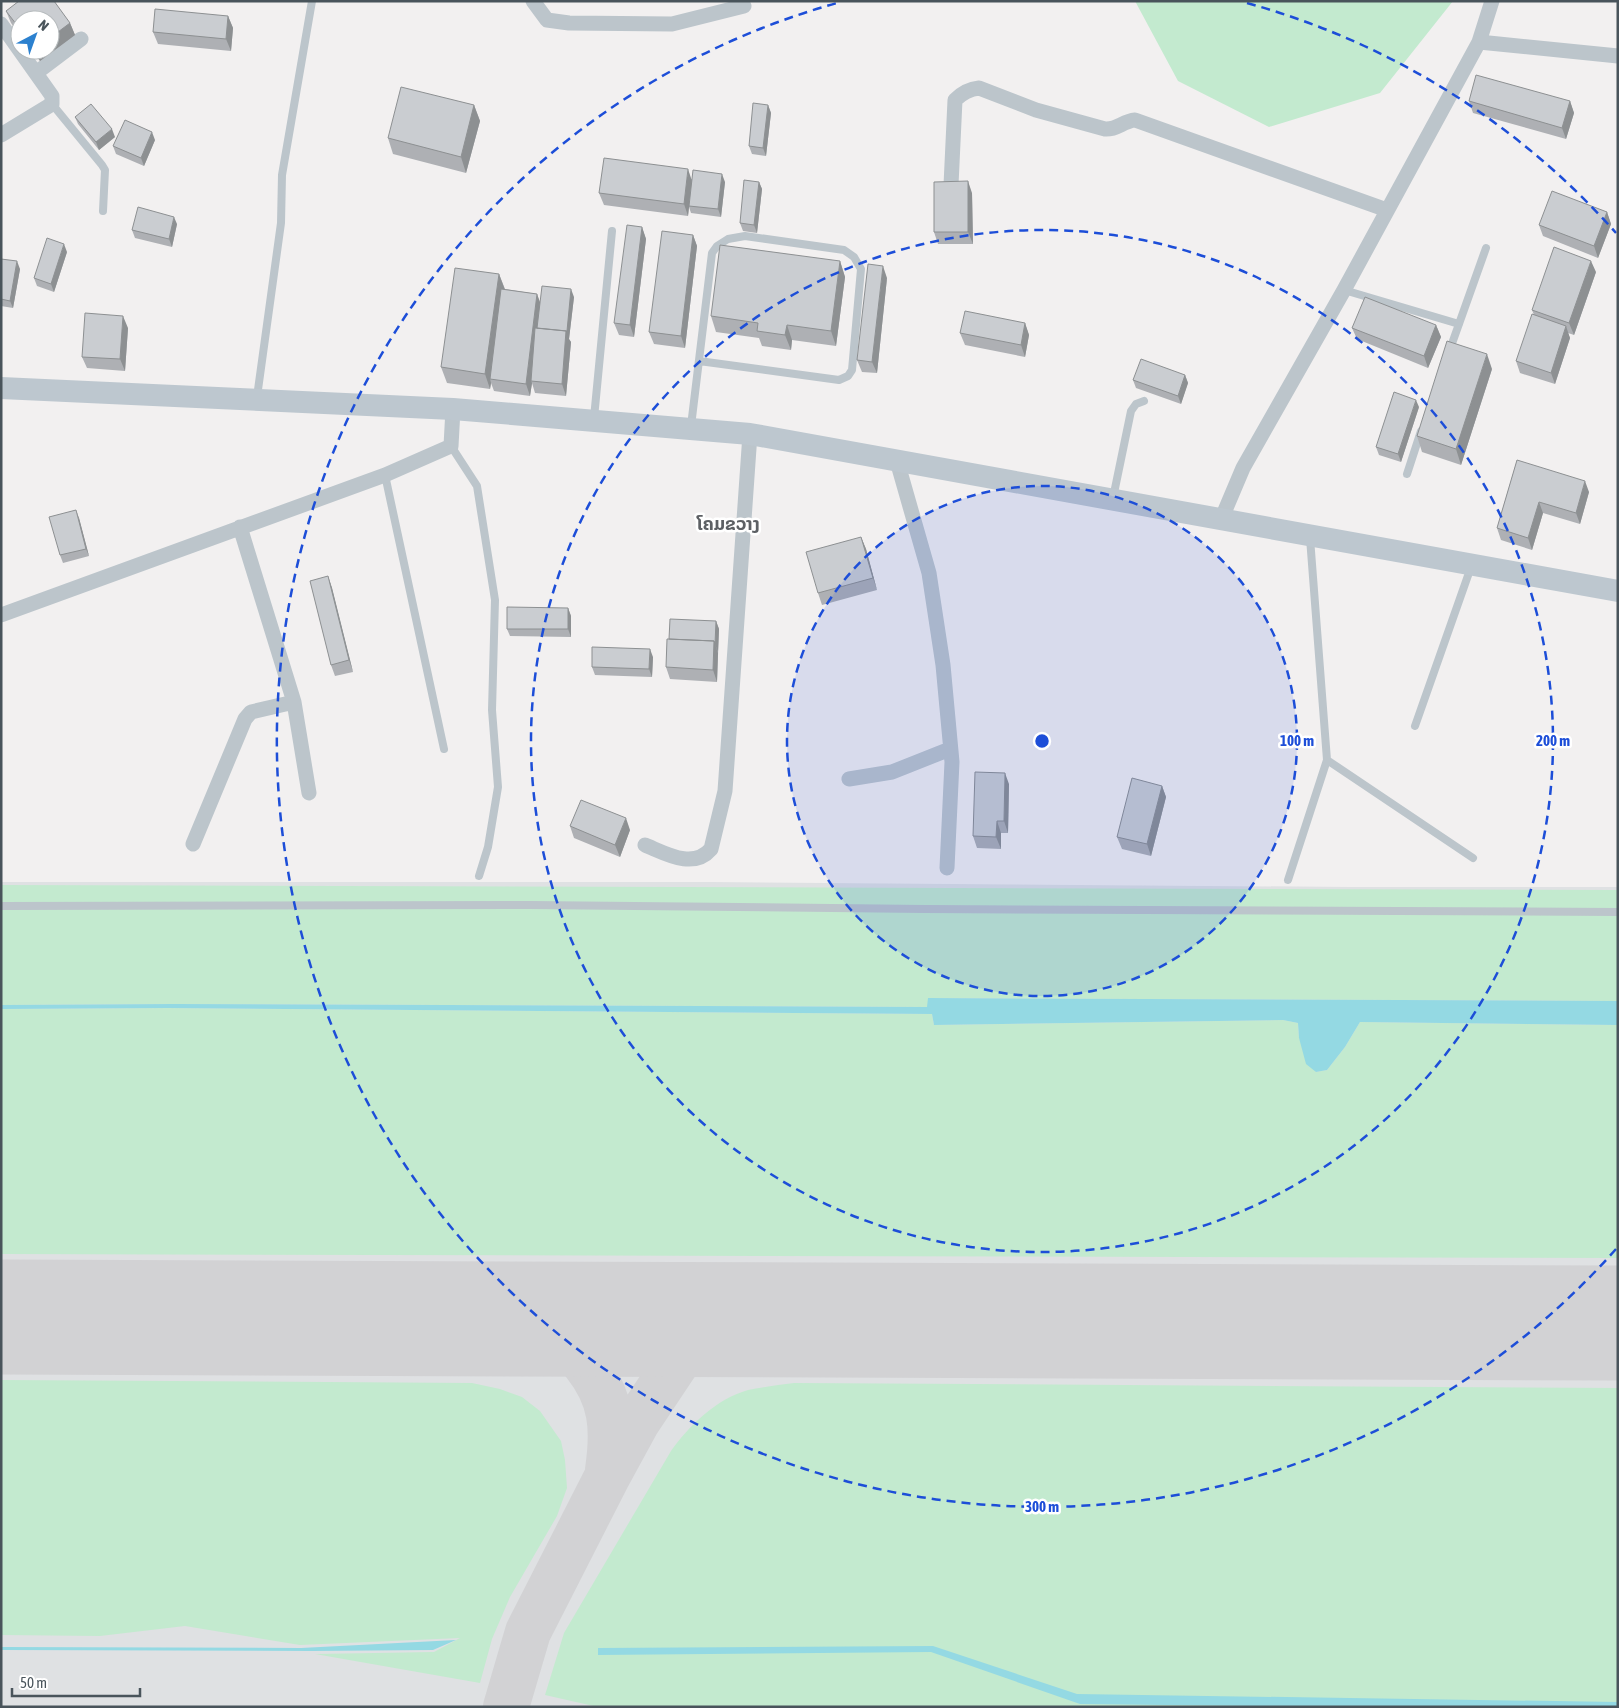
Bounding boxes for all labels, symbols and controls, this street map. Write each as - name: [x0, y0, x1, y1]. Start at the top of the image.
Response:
- north arrow: [10, 10, 60, 60]
- text: N: [35, 16, 52, 34]
- district label: ໂຄມຂວາງ: [695, 513, 760, 534]
- centre of rings: [1033, 732, 1051, 750]
- text: 100 m: [1280, 732, 1314, 749]
- text: 200 m: [1536, 732, 1570, 749]
- text: 300 m: [1025, 1498, 1059, 1515]
- scale bar: [12, 1666, 140, 1698]
- text: 50 m: [20, 1674, 47, 1691]

